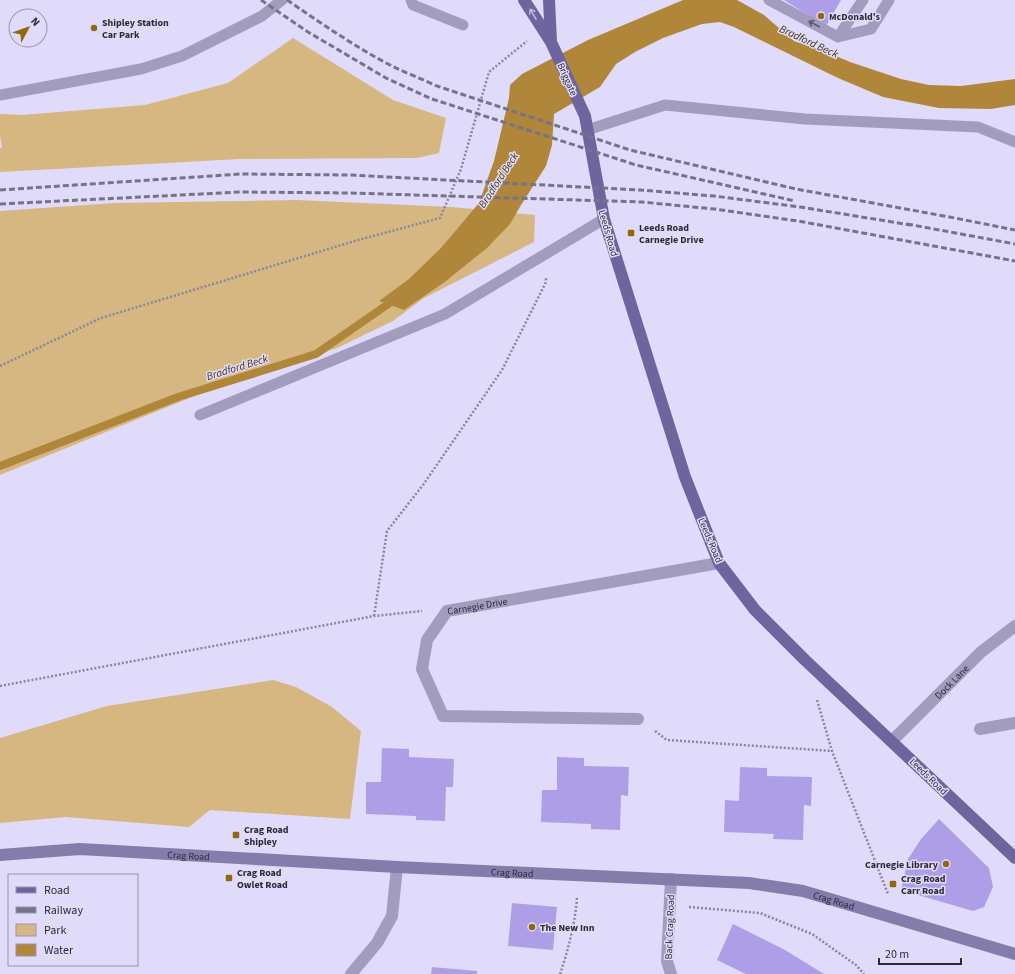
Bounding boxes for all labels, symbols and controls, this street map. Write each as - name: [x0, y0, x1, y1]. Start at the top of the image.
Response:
- north arrow: [8, 8, 48, 48]
- one-way arrow: [529, 9, 537, 20]
- place label: McDonald's: [829, 10, 881, 24]
- marker: McDonald's: [816, 11, 826, 21]
- text: N: [27, 14, 43, 29]
- place label: Shipley Station Car Park: [102, 16, 169, 42]
- one-way arrow: [809, 20, 821, 28]
- water label: Bradford Beck: [777, 21, 841, 62]
- marker: Shipley Station Car Park: [89, 23, 99, 33]
- street label: Briggate: [554, 61, 581, 98]
- water label: Bradford Beck: [475, 149, 522, 211]
- street label: Leeds Road: [595, 208, 621, 258]
- place label: Leeds Road Carnegie Drive: [639, 221, 704, 247]
- marker: Leeds Road Carnegie Drive: [626, 228, 636, 238]
- water label: Bradford Beck: [205, 351, 270, 384]
- street label: Leeds Road: [694, 516, 726, 565]
- street label: Carnegie Drive: [446, 594, 509, 619]
- street label: Dock Lane: [932, 662, 972, 703]
- street label: Leeds Road: [906, 755, 950, 798]
- place label: Crag Road Shipley: [244, 823, 289, 849]
- marker: Crag Road Shipley: [231, 830, 241, 840]
- street label: Crag Road: [167, 848, 210, 864]
- place label: Carnegie Library: [865, 858, 939, 872]
- marker: Carnegie Library: [941, 859, 951, 869]
- street label: Crag Road: [491, 865, 534, 881]
- place label: Crag Road Owlet Road: [237, 866, 288, 892]
- place label: Crag Road Carr Road: [901, 872, 946, 898]
- marker: Crag Road Owlet Road: [224, 873, 234, 883]
- legend: [8, 874, 138, 966]
- marker: Crag Road Carr Road: [888, 879, 898, 889]
- text: Road: [44, 882, 70, 899]
- street label: Crag Road: [811, 888, 856, 914]
- street label: Back Crag Road: [662, 894, 678, 960]
- text: Railway: [44, 902, 83, 919]
- place label: The New Inn: [540, 921, 595, 935]
- text: Park: [44, 922, 66, 939]
- marker: The New Inn: [527, 922, 537, 932]
- scale bar: [879, 940, 961, 966]
- text: Water: [44, 942, 74, 959]
- text: 20 m: [885, 946, 909, 963]

